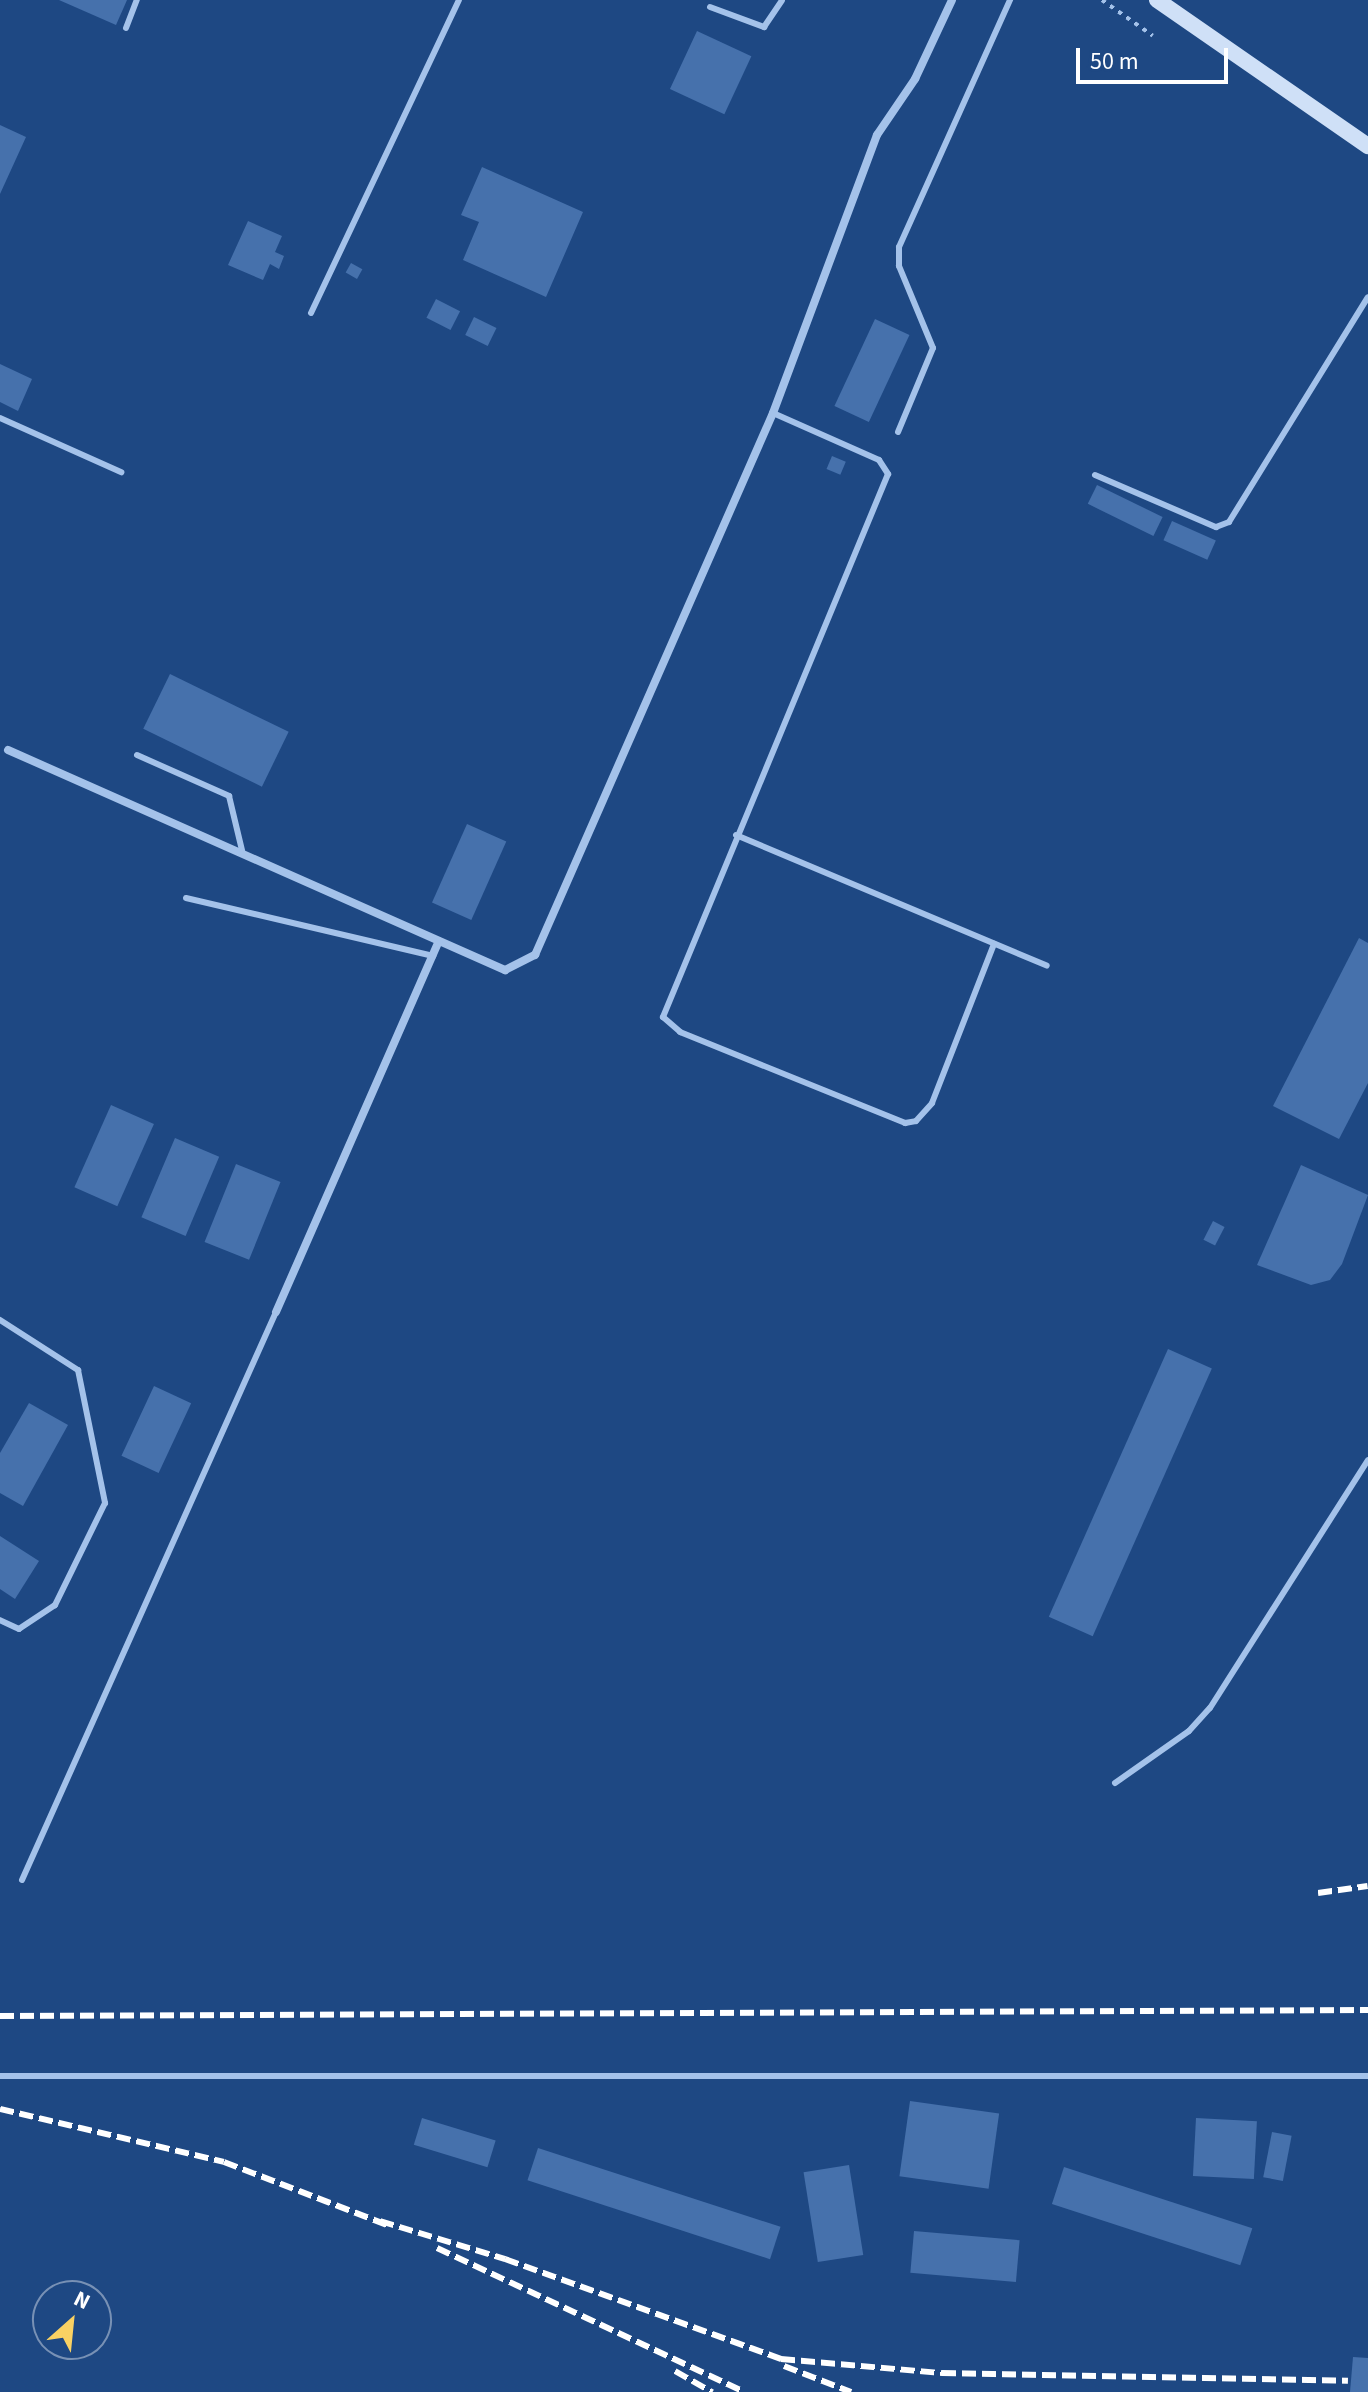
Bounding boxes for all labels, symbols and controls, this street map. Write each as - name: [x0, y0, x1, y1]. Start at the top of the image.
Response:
- scale bar: [1080, 32, 1232, 82]
- text: 50 m: [1090, 44, 1139, 79]
- north arrow: [32, 2280, 112, 2360]
- text: N: [68, 2283, 96, 2318]

